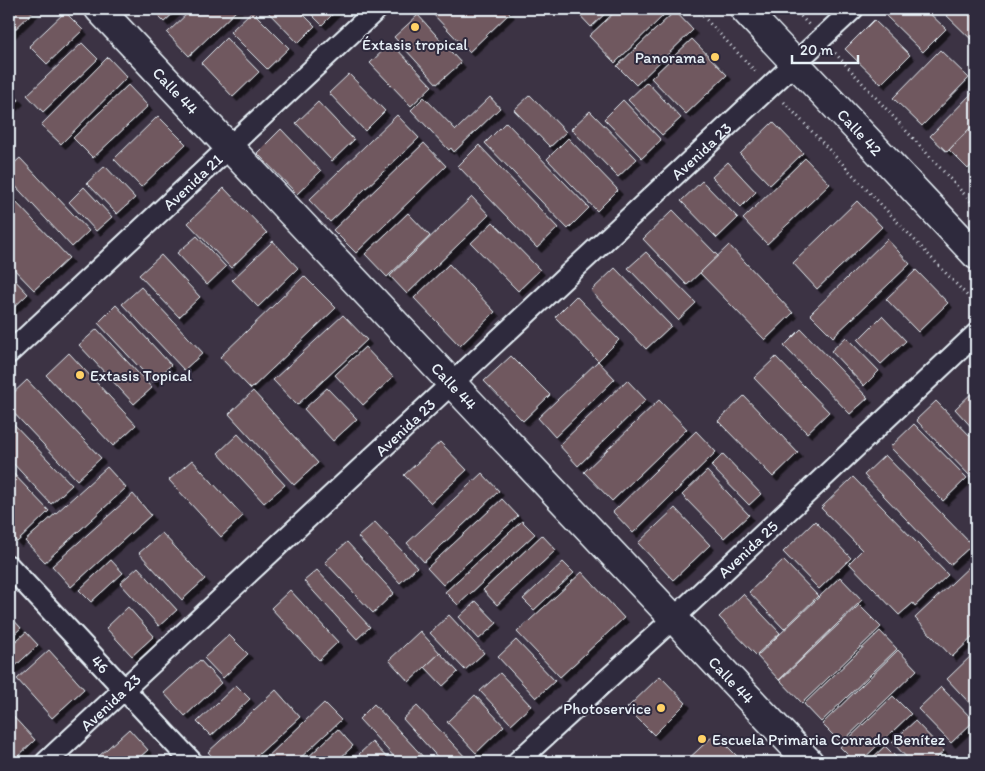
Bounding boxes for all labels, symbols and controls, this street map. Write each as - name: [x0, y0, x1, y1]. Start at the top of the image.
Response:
- marker: Éxtasis tropical: [409, 21, 421, 33]
- scale bar: [792, 32, 859, 64]
- place label: Éxtasis tropical: [362, 35, 468, 54]
- text: 20 m: [800, 41, 834, 59]
- place label: Panorama: [635, 48, 706, 67]
- marker: Panorama: [709, 51, 721, 63]
- street label: Calle 44: [149, 63, 203, 118]
- street label: Calle 42: [833, 105, 887, 160]
- street label: Avenida 23: [667, 118, 735, 183]
- street label: Avenida 21: [159, 149, 226, 214]
- street label: Calle 44: [427, 358, 481, 414]
- place label: Extasis Topical: [90, 366, 192, 385]
- marker: Extasis Topical: [74, 369, 86, 381]
- street label: Avenida 23: [371, 394, 439, 460]
- street label: Avenida 25: [714, 516, 781, 582]
- street label: 46: [87, 651, 114, 677]
- street label: Calle 44: [705, 652, 759, 708]
- street label: Avenida 23: [76, 669, 145, 735]
- place label: Photoservice: [563, 699, 651, 718]
- marker: Photoservice: [655, 702, 667, 714]
- place label: Escuela Primaria Conrado Benítez: [712, 730, 946, 749]
- marker: Escuela Primaria Conrado Benítez: [696, 733, 708, 745]

